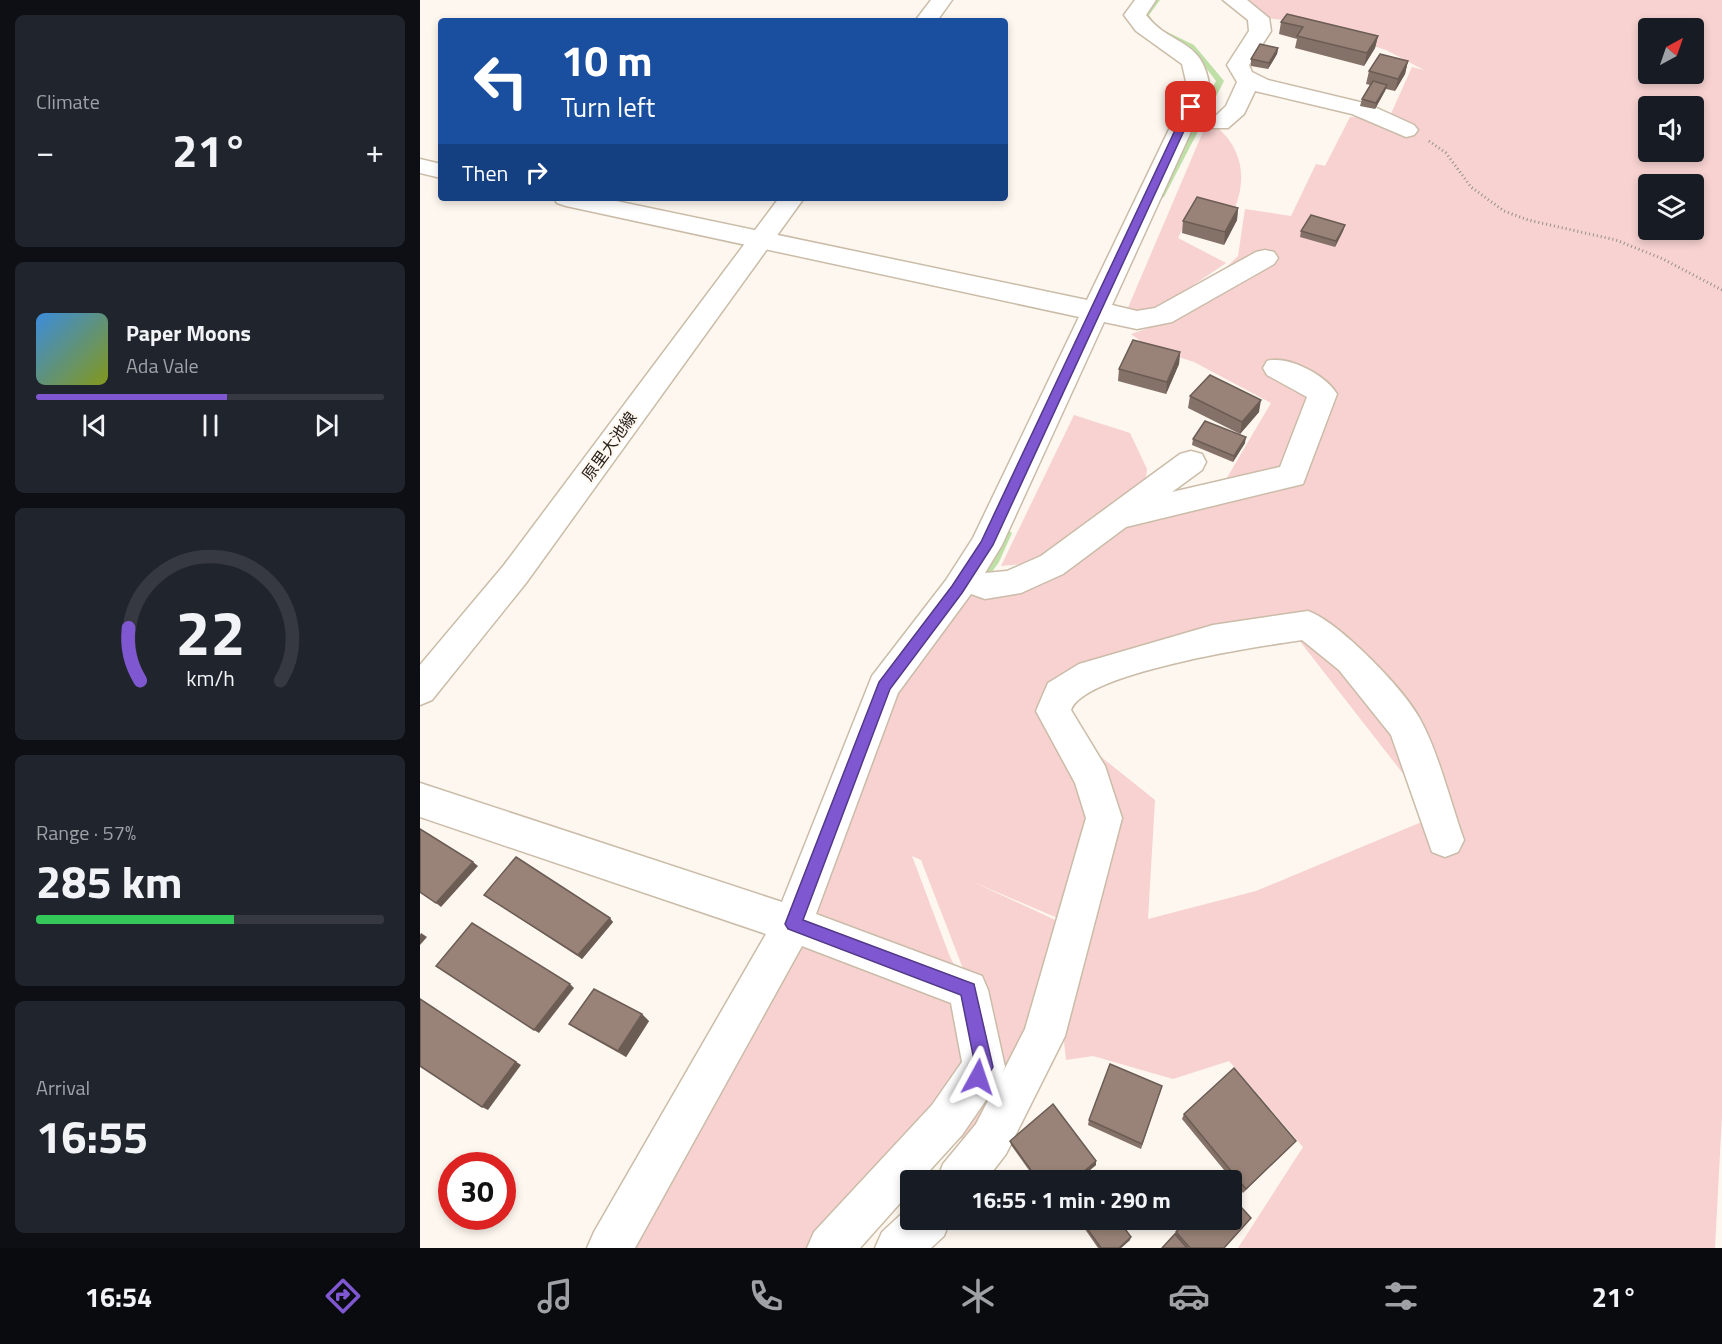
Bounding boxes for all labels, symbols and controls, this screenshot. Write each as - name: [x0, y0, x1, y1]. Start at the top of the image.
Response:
- north arrow: [1638, 18, 1704, 84]
- map controls: [1638, 18, 1704, 240]
- text: 10 m: [561, 28, 653, 92]
- icon: left: [462, 42, 540, 120]
- pin: [1165, 81, 1216, 132]
- text: Climate: [36, 86, 100, 117]
- text: Turn left: [561, 86, 655, 127]
- icon: arrive: [1174, 90, 1207, 123]
- button: sound: [1638, 96, 1704, 162]
- text: 21°: [172, 116, 248, 184]
- text: −: [36, 126, 54, 176]
- text: +: [366, 126, 384, 176]
- text: Then: [462, 156, 508, 190]
- icon: right: [520, 156, 553, 189]
- button: layers: [1638, 174, 1704, 240]
- text: Paper Moons: [126, 316, 251, 350]
- text: Ada Vale: [126, 350, 199, 381]
- street label: 原里大池線: [576, 407, 642, 485]
- icon: previous: [78, 409, 111, 442]
- icon: pause: [194, 409, 227, 442]
- icon: next: [310, 409, 343, 442]
- text: 22: [175, 584, 245, 679]
- text: km/h: [186, 662, 234, 694]
- text: Range · 57%: [36, 817, 136, 848]
- text: 285 km: [36, 847, 182, 915]
- position arrow: [946, 1045, 1010, 1109]
- text: Arrival: [36, 1072, 90, 1103]
- text: 16:55: [36, 1102, 148, 1170]
- speed limit sign: 30: [438, 1152, 516, 1230]
- text: 16:55 · 1 min · 290 m: [971, 1183, 1171, 1217]
- icon: directions: [322, 1275, 364, 1317]
- icon: music: [534, 1275, 576, 1317]
- icon: phone: [745, 1275, 787, 1317]
- icon: climate: [957, 1275, 999, 1317]
- icon: car: [1168, 1275, 1210, 1317]
- icon: filters: [1380, 1275, 1422, 1317]
- text: 16:54: [85, 1276, 152, 1317]
- text: 21°: [1592, 1276, 1637, 1317]

